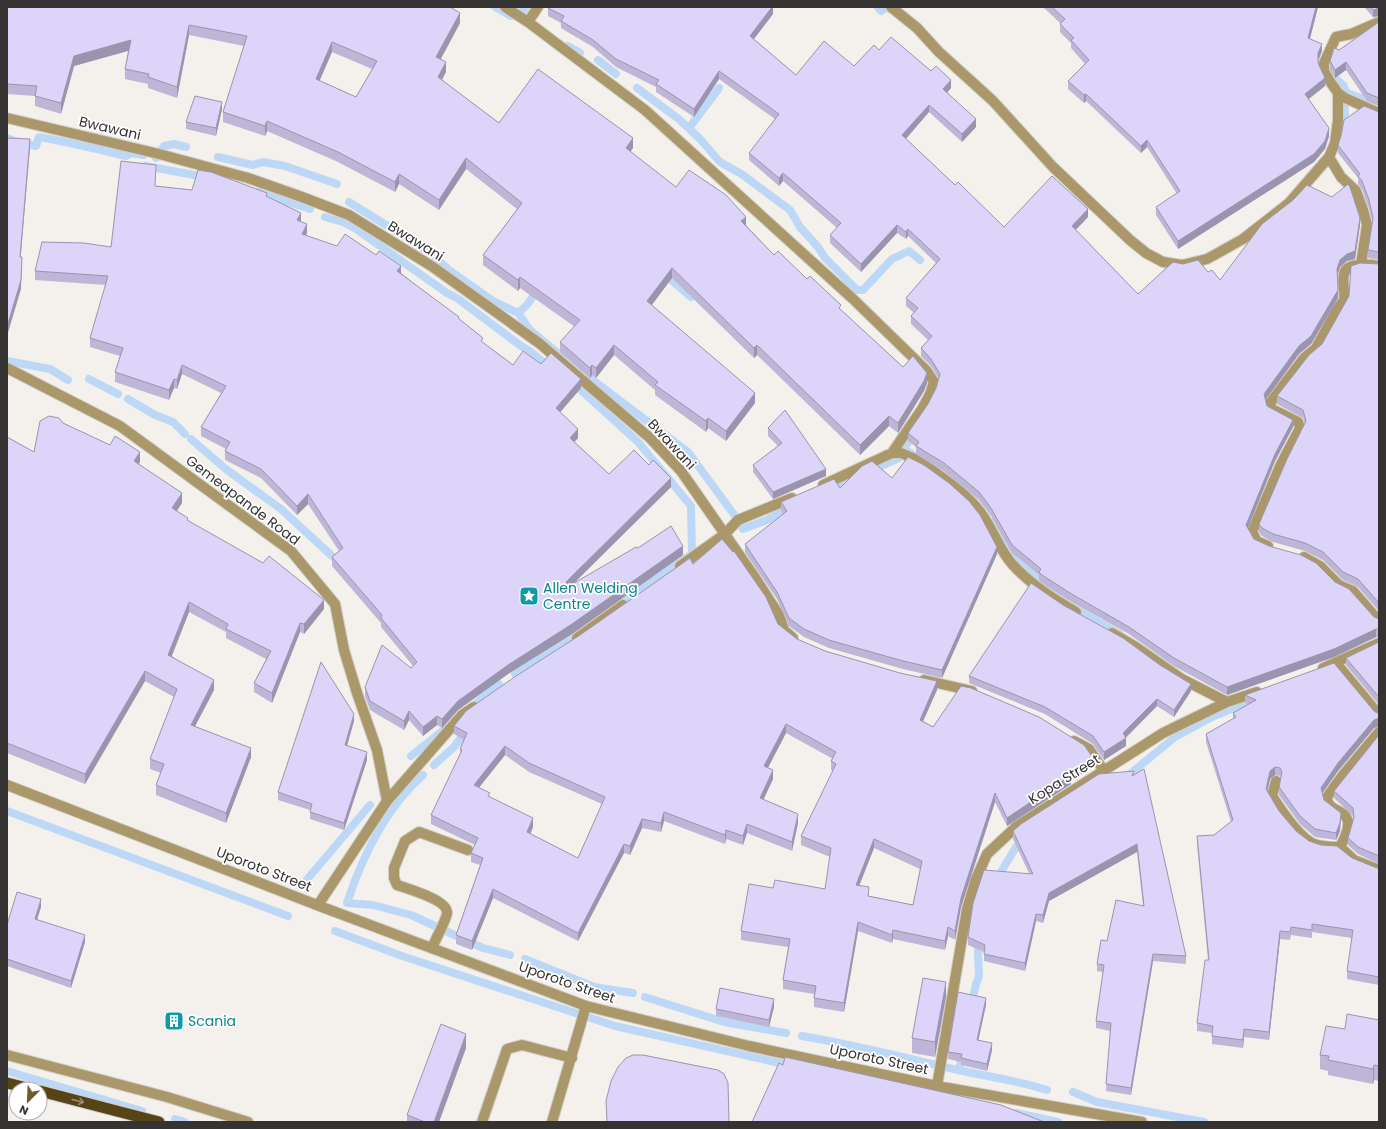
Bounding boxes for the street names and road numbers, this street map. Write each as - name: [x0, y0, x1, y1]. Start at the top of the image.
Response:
- street label: Bwawani: [77, 111, 143, 145]
- street label: Bwawani: [384, 216, 448, 266]
- street label: Bwawani: [643, 414, 701, 474]
- street label: Gemeapande Road: [182, 450, 304, 550]
- street label: Kopa Street: [1024, 749, 1104, 809]
- street label: Uporoto Street: [213, 842, 315, 896]
- street label: Uporoto Street: [516, 956, 618, 1008]
- street label: Uporoto Street: [828, 1039, 930, 1079]

